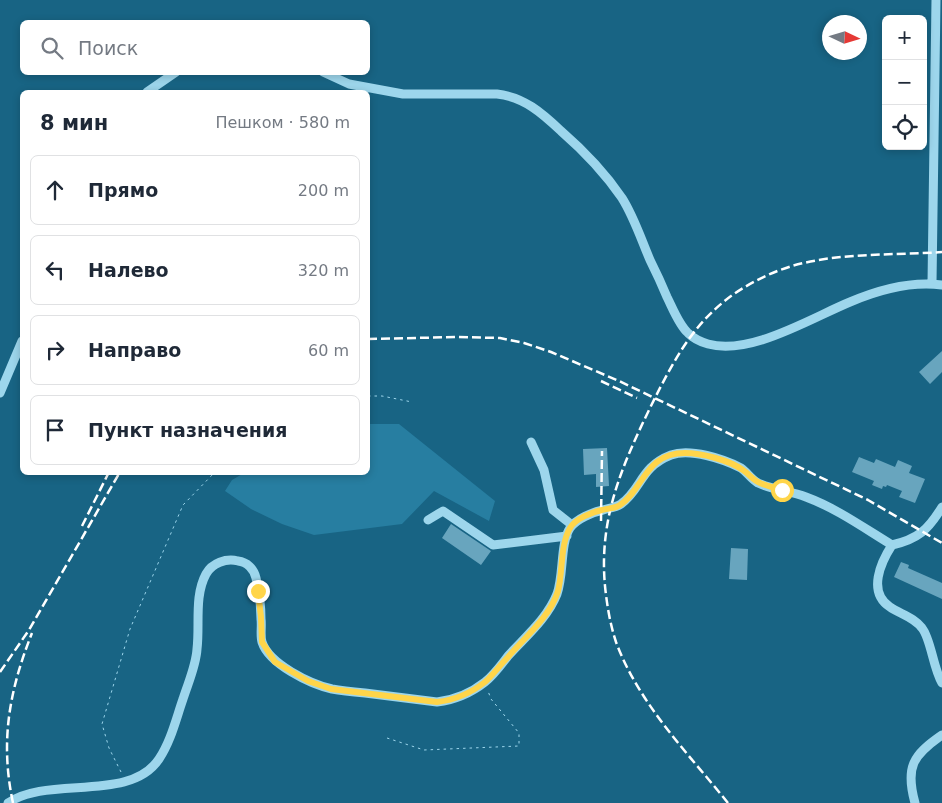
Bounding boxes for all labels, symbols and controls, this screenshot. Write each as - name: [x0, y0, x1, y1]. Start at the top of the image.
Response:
- north arrow: [822, 15, 867, 60]
- map controls: [882, 15, 927, 150]
- button: +: [882, 15, 927, 60]
- search box: [20, 20, 370, 75]
- icon: search: [38, 34, 66, 62]
- text: Поиск: [78, 37, 138, 59]
- button: −: [882, 60, 927, 105]
- button: locate: [882, 105, 927, 150]
- text: 8 мин: [40, 111, 108, 135]
- text: Пешком · 580 m: [215, 113, 350, 132]
- icon: ahead: [41, 176, 69, 204]
- text: Прямо: [88, 179, 158, 201]
- text: 200 m: [298, 181, 349, 200]
- icon: left: [41, 256, 69, 284]
- text: Налево: [88, 259, 169, 281]
- text: 320 m: [298, 261, 349, 280]
- icon: right: [41, 336, 69, 364]
- text: Направо: [88, 339, 181, 361]
- text: 60 m: [308, 341, 349, 360]
- icon: arrive: [41, 416, 69, 444]
- text: Пункт назначения: [88, 419, 287, 441]
- route start: [771, 479, 794, 502]
- route end: [247, 580, 270, 603]

